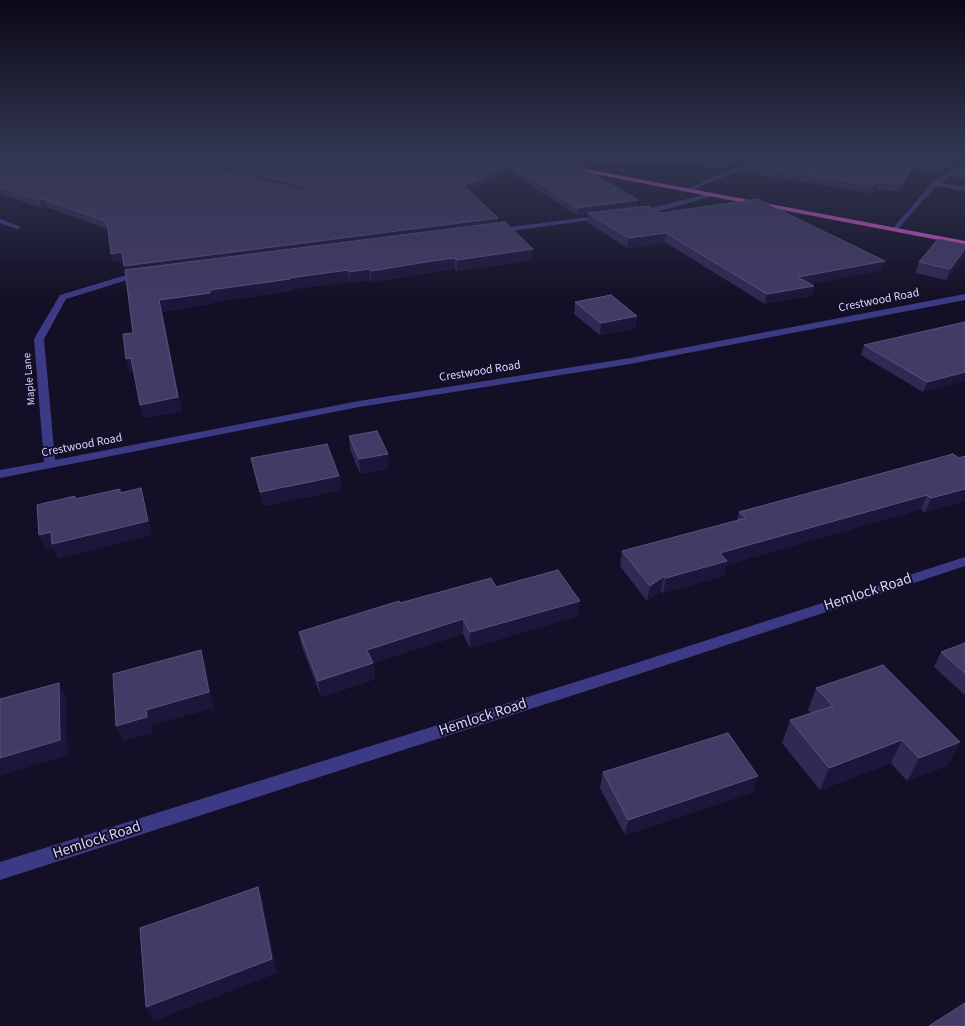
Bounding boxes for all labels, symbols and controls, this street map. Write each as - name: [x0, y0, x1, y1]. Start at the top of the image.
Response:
- street label: Crestwood Road: [837, 286, 921, 316]
- street label: Maple Lane: [21, 352, 39, 406]
- street label: Crestwood Road: [438, 358, 522, 386]
- street label: Crestwood Road: [40, 431, 124, 461]
- street label: Hemlock Road: [822, 570, 914, 616]
- street label: Hemlock Road: [437, 695, 529, 741]
- street label: Hemlock Road: [51, 818, 143, 864]

